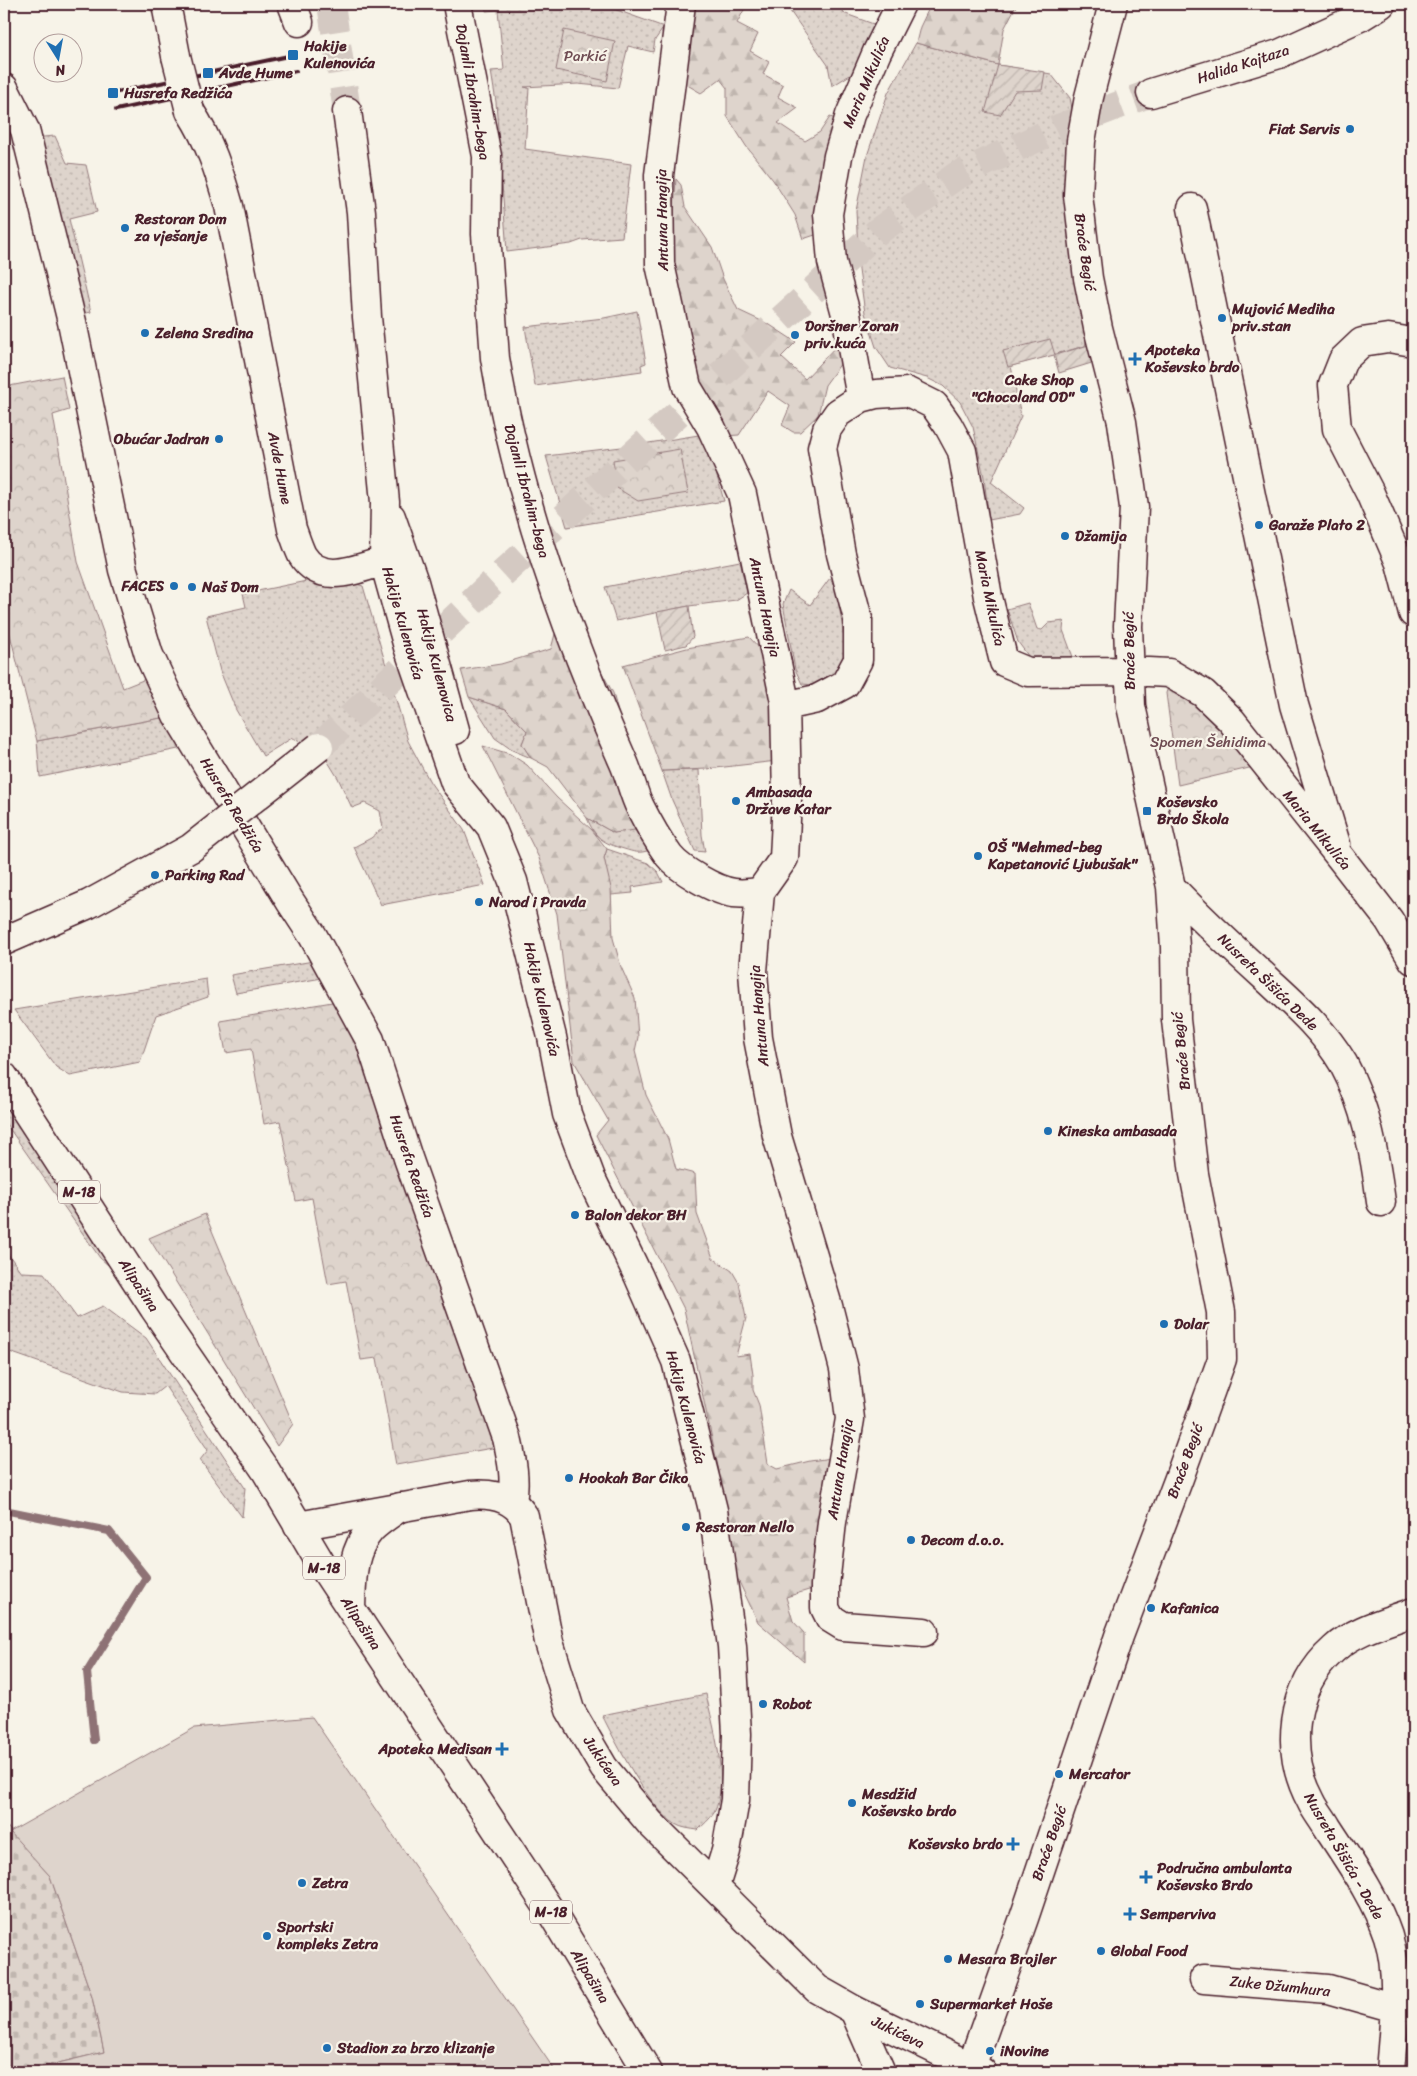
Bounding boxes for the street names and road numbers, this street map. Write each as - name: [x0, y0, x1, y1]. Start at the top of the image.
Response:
- street label: Dajanli Ibrahim-bega: [448, 22, 498, 163]
- street label: Maria Mikulića: [835, 31, 897, 132]
- street label: Halida Kajtaza: [1193, 37, 1293, 91]
- street label: Antuna Hangija: [648, 168, 676, 272]
- street label: Braće Begić: [1067, 211, 1104, 294]
- street label: Dajanli Ibrahim-bega: [497, 421, 558, 561]
- street label: Avde Hume: [260, 428, 300, 507]
- street label: Maria Mikulića: [967, 547, 1013, 649]
- street label: Antuna Hangija: [741, 553, 788, 660]
- street label: Hakije Kulenovića: [374, 563, 432, 683]
- street label: Hakije Kulenovica: [409, 605, 465, 725]
- street label: Braće Begić: [1115, 610, 1143, 690]
- street label: Husrefa Redžića: [193, 752, 271, 859]
- street label: Maria Mikulića: [1276, 784, 1358, 877]
- street label: Nusreta Šišića Dede: [1211, 927, 1325, 1038]
- street label: Hakije Kulenovića: [516, 939, 568, 1059]
- street label: Antuna Hangija: [742, 964, 776, 1069]
- street label: Braće Begić: [1164, 1009, 1198, 1091]
- street label: Husrefa Redžića: [382, 1111, 442, 1222]
- road number: M-18: [58, 1180, 100, 1204]
- street label: Alipašina: [111, 1252, 167, 1318]
- street label: Hakije Kulenovića: [658, 1347, 714, 1467]
- street label: Antuna Hangija: [819, 1416, 861, 1522]
- street label: Braće Begić: [1159, 1418, 1211, 1502]
- road number: M-18: [303, 1556, 345, 1580]
- street label: Alipašina: [333, 1590, 389, 1656]
- street label: Jukićeva: [576, 1730, 630, 1792]
- street label: Nusreta Šišića - Dede: [1297, 1787, 1391, 1925]
- street label: Braće Begić: [1024, 1800, 1075, 1884]
- road number: M-18: [530, 1900, 572, 1924]
- street label: Alipašina: [563, 1943, 617, 2009]
- street label: Zuke Džumhura: [1228, 1968, 1332, 2004]
- street label: Jukićeva: [866, 2008, 929, 2056]

